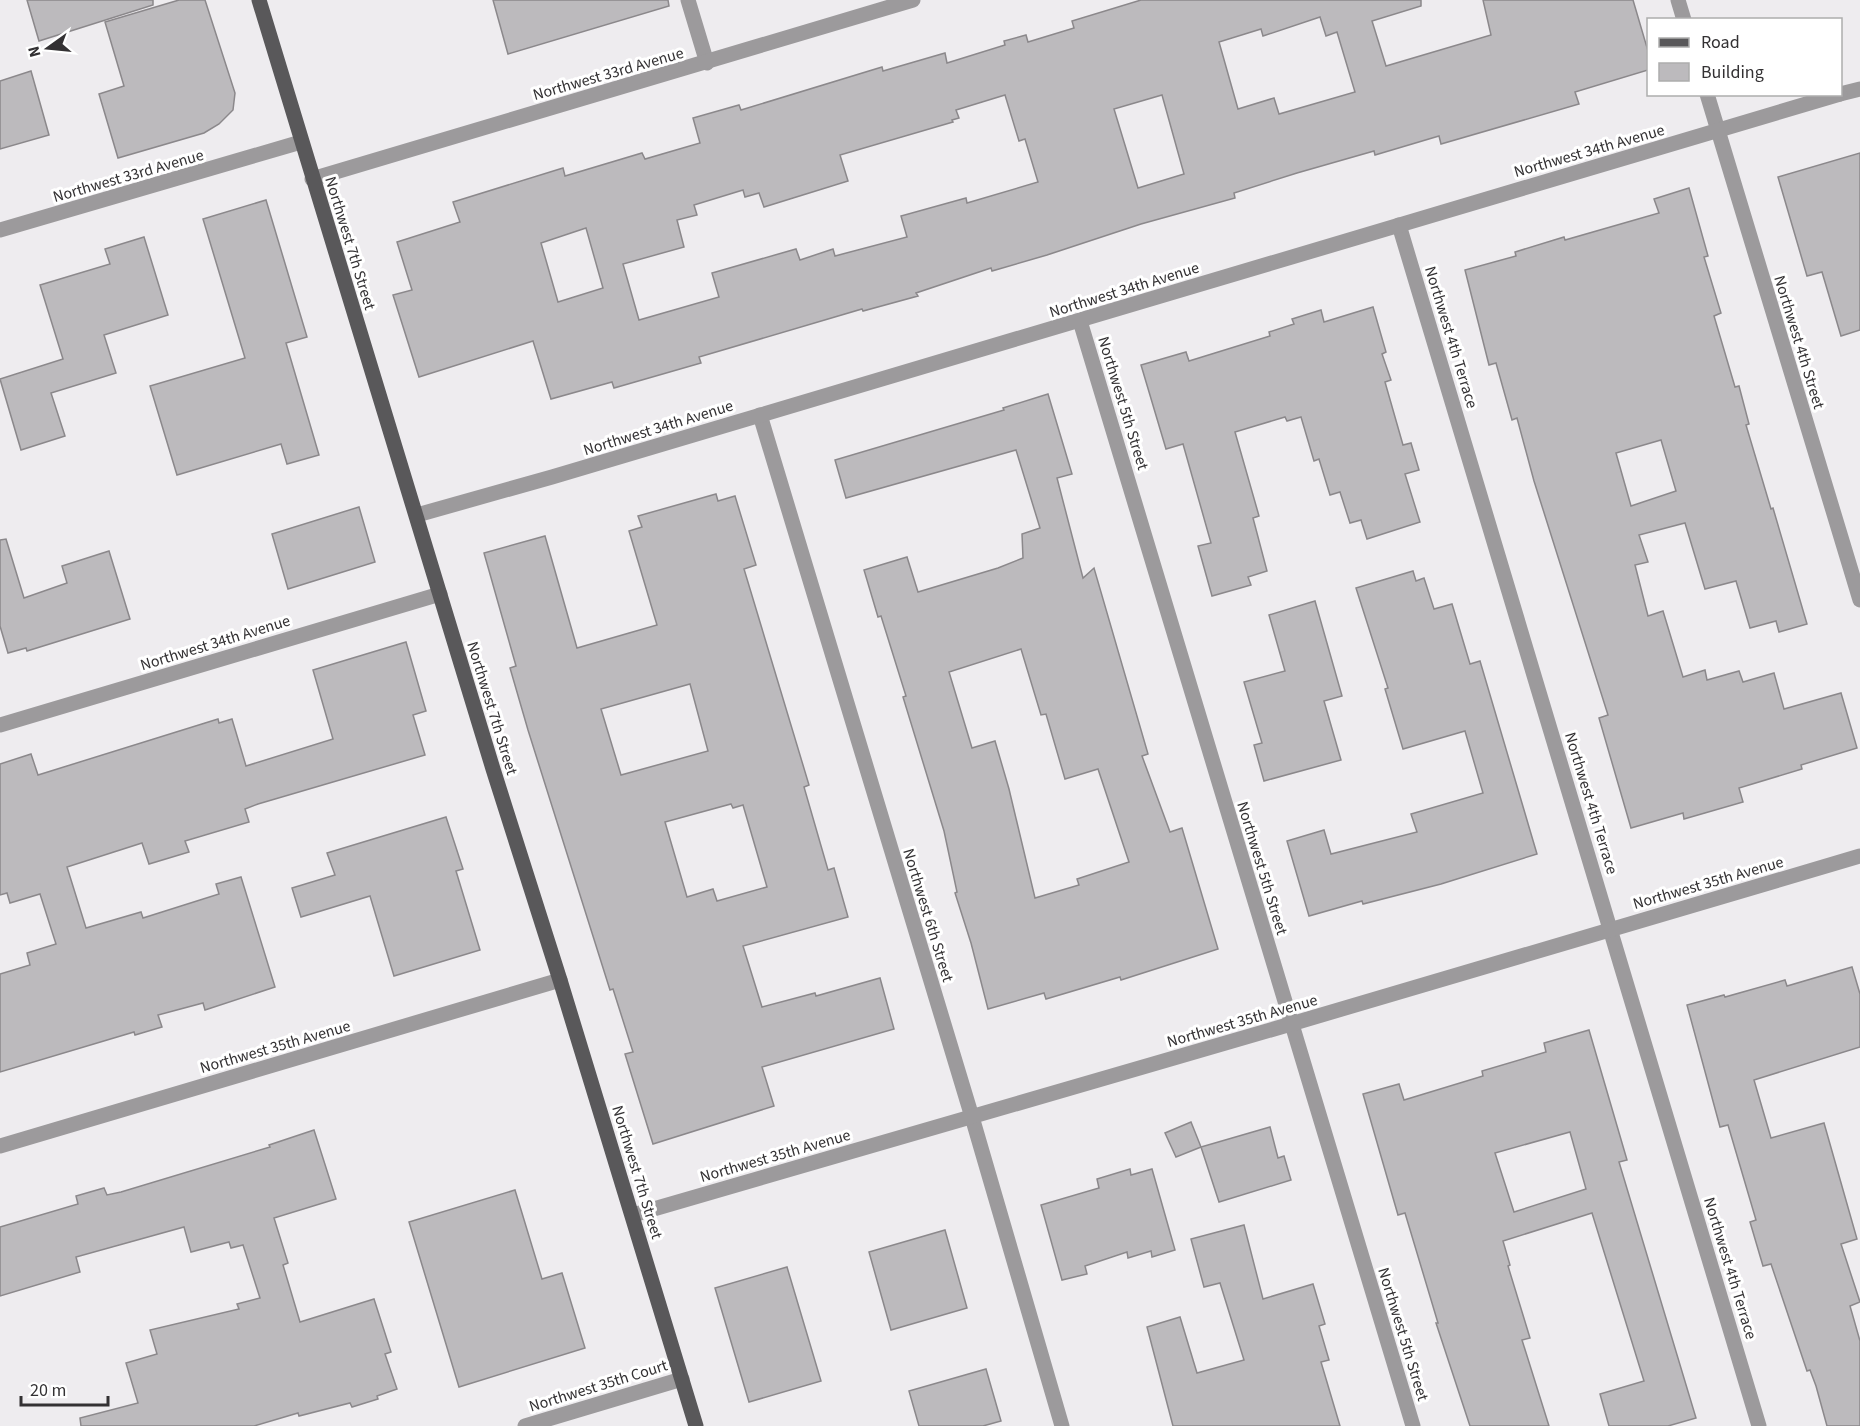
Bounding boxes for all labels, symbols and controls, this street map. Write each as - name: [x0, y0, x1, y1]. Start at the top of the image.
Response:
- north arrow: [18, 18, 78, 78]
- legend: [1647, 18, 1842, 96]
- text: Road: [1701, 30, 1740, 55]
- street label: Northwest 33rd Avenue: [530, 42, 686, 106]
- text: N: [22, 44, 46, 60]
- text: Building: [1701, 60, 1764, 85]
- street label: Northwest 34th Avenue: [1511, 119, 1667, 183]
- street label: Northwest 33rd Avenue: [50, 144, 206, 208]
- street label: Northwest 7th Street: [319, 174, 381, 313]
- street label: Northwest 34th Avenue: [1047, 257, 1202, 323]
- street label: Northwest 4th Terrace: [1419, 264, 1483, 411]
- street label: Northwest 4th Street: [1768, 273, 1830, 412]
- street label: Northwest 5th Street: [1092, 334, 1154, 473]
- street label: Northwest 34th Avenue: [581, 395, 736, 461]
- street label: Northwest 34th Avenue: [138, 610, 293, 676]
- street label: Northwest 7th Street: [461, 639, 523, 778]
- street label: Northwest 4th Terrace: [1559, 730, 1623, 877]
- street label: Northwest 5th Street: [1231, 799, 1293, 938]
- street label: Northwest 6th Street: [897, 846, 959, 985]
- street label: Northwest 35th Avenue: [1630, 851, 1786, 915]
- street label: Northwest 35th Avenue: [1164, 989, 1320, 1053]
- street label: Northwest 35th Avenue: [197, 1015, 353, 1079]
- street label: Northwest 7th Street: [606, 1103, 668, 1242]
- street label: Northwest 35th Avenue: [697, 1124, 853, 1188]
- street label: Northwest 4th Terrace: [1698, 1195, 1762, 1342]
- street label: Northwest 5th Street: [1372, 1265, 1434, 1404]
- street label: Northwest 35th Court: [526, 1354, 671, 1417]
- scale bar: [21, 1369, 108, 1407]
- text: 20 m: [30, 1378, 66, 1403]

